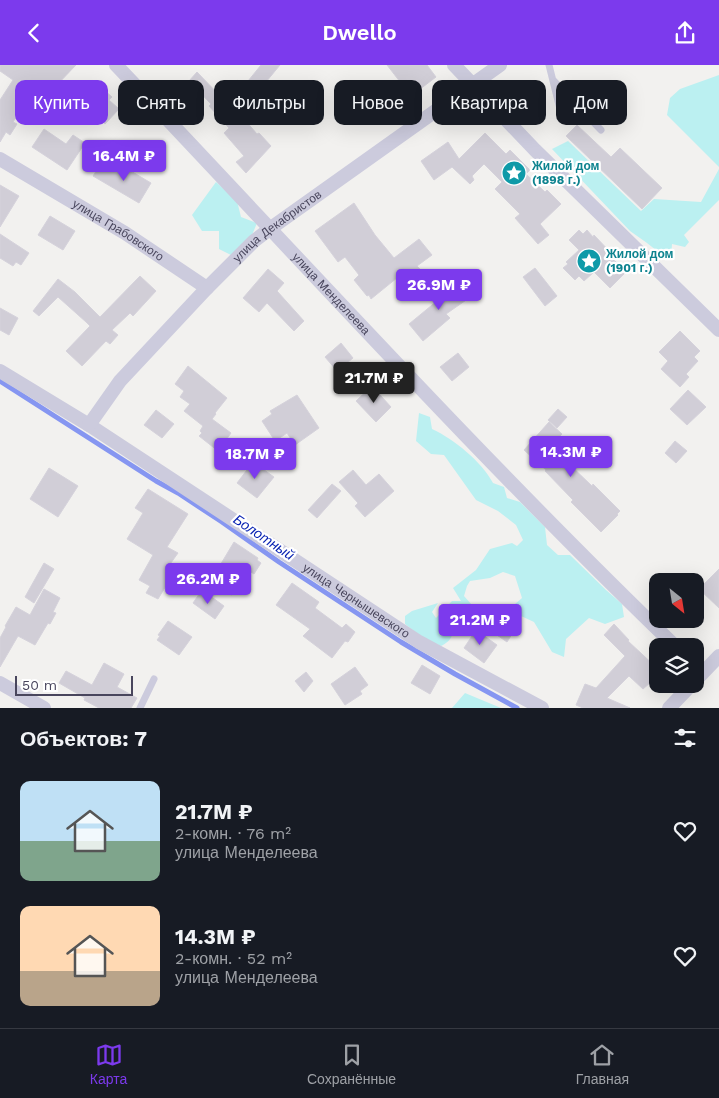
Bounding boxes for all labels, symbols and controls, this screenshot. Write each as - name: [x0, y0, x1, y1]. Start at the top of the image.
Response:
- icon: back: [20, 19, 48, 47]
- icon: share: [671, 19, 699, 47]
- text: Dwello: [322, 20, 397, 45]
- chip: Купить: [15, 80, 108, 125]
- chip: Снять: [118, 80, 204, 125]
- chip: Фильтры: [214, 80, 324, 125]
- chip: Новое: [334, 80, 422, 125]
- chip: Квартира: [432, 80, 546, 125]
- chip: Дом: [556, 80, 627, 125]
- pin: 16.4M ₽: [78, 139, 170, 182]
- text: 16.4M ₽: [93, 146, 155, 165]
- place label: Жилой дом (1898 г.): [531, 159, 600, 187]
- place icon: Жилой дом (1898 г.): [501, 160, 527, 186]
- street label: улица Декабристов: [230, 187, 324, 265]
- street label: улица Грабовского: [70, 197, 167, 264]
- place label: Жилой дом (1901 г.): [605, 247, 674, 275]
- place icon: Жилой дом (1901 г.): [576, 248, 602, 274]
- street label: улица Менделеева: [289, 250, 373, 338]
- pin: 26.9M ₽: [393, 269, 485, 311]
- text: 26.9M ₽: [407, 275, 471, 294]
- pin: 21.7M ₽: [328, 361, 420, 404]
- text: 21.7M ₽: [344, 368, 404, 387]
- pin: 14.3M ₽: [525, 435, 617, 478]
- pin: 18.7M ₽: [209, 437, 301, 480]
- text: 14.3M ₽: [540, 442, 602, 461]
- text: 18.7M ₽: [225, 444, 285, 463]
- water label: Болотный: [231, 511, 298, 563]
- street label: улица Чернышевского: [300, 561, 413, 641]
- pin: 26.2M ₽: [162, 563, 254, 605]
- text: 26.2M ₽: [176, 569, 240, 588]
- north arrow: [649, 573, 704, 627]
- map controls: [649, 573, 704, 693]
- pin: 21.2M ₽: [434, 603, 526, 646]
- text: 21.2M ₽: [450, 610, 510, 629]
- button: layers: [649, 638, 704, 693]
- scale bar: [15, 673, 132, 696]
- text: 50 m: [22, 677, 57, 693]
- icon: filters: [671, 724, 699, 752]
- text: Объектов: 7: [20, 726, 147, 751]
- text: 21.7M ₽: [175, 799, 253, 824]
- icon: home: [60, 801, 120, 861]
- icon: heart: [671, 817, 699, 845]
- text: 2-комн. · 76 m²: [175, 824, 291, 843]
- text: улица Менделеева: [175, 843, 318, 862]
- text: 14.3M ₽: [175, 924, 256, 949]
- icon: home: [60, 926, 120, 986]
- icon: heart: [671, 942, 699, 970]
- text: 2-комн. · 52 m²: [175, 949, 292, 968]
- text: улица Менделеева: [175, 968, 318, 987]
- tab: Карта: [90, 1041, 127, 1087]
- tab: Сохранённые: [307, 1041, 396, 1087]
- tab: Главная: [576, 1041, 629, 1087]

